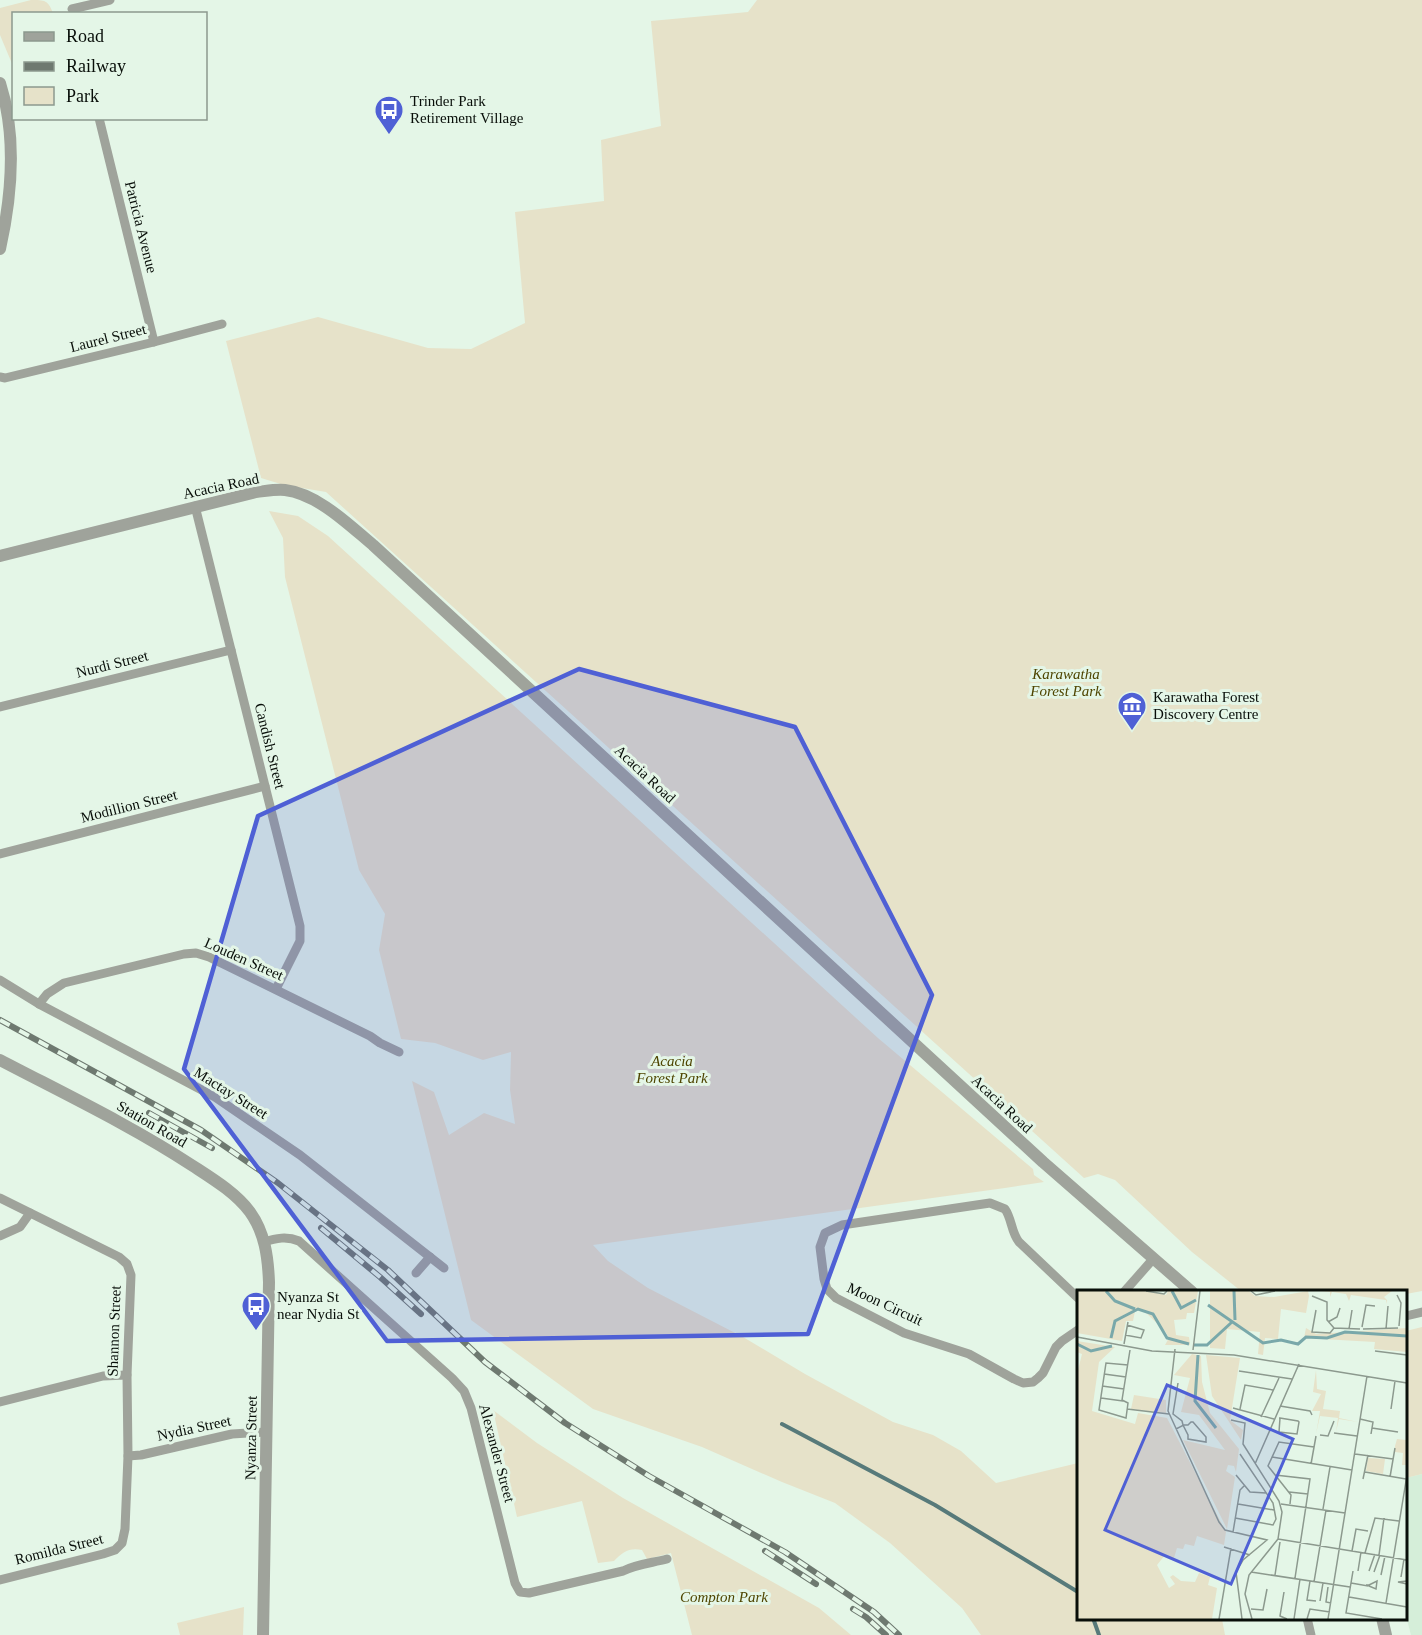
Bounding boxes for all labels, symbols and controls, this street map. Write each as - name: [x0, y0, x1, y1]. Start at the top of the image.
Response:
- legend: [12, 12, 207, 120]
- text: Road: [66, 26, 104, 46]
- text: Railway: [66, 56, 126, 76]
- text: Park: [66, 86, 99, 106]
- place label: Trinder Park Retirement Village: [410, 93, 524, 126]
- bus stop icon: Trinder Park Retirement Village: [373, 94, 405, 136]
- street label: Patricia Avenue: [122, 179, 160, 275]
- street label: Laurel Street: [68, 321, 149, 355]
- street label: Acacia Road: [182, 470, 261, 502]
- street label: Nurdi Street: [74, 647, 151, 681]
- park label: Karawatha Forest Park: [1029, 666, 1102, 699]
- place label: Karawatha Forest Discovery Centre: [1153, 689, 1260, 722]
- museum icon: Karawatha Forest Discovery Centre: [1116, 690, 1148, 732]
- street label: Candish Street: [252, 701, 289, 791]
- street label: Acacia Road: [611, 742, 679, 806]
- street label: Modillion Street: [79, 786, 180, 826]
- street label: Louden Street: [202, 934, 287, 984]
- park label: Acacia Forest Park: [635, 1053, 708, 1086]
- street label: Mactay Street: [191, 1064, 271, 1122]
- street label: Acacia Road: [968, 1072, 1036, 1136]
- street label: Station Road: [114, 1098, 190, 1151]
- street label: Moon Circuit: [845, 1280, 926, 1329]
- street label: Shannon Street: [104, 1284, 124, 1377]
- place label: Nyanza St near Nydia St: [277, 1289, 360, 1322]
- bus stop icon: Nyanza St near Nydia St: [240, 1290, 272, 1332]
- inset map: [1077, 1290, 1407, 1620]
- street label: Nyanza Street: [242, 1395, 260, 1480]
- street label: Alexander Street: [476, 1402, 518, 1505]
- street label: Nydia Street: [155, 1412, 233, 1444]
- street label: Romilda Street: [13, 1530, 106, 1568]
- park label: Compton Park: [680, 1589, 768, 1605]

